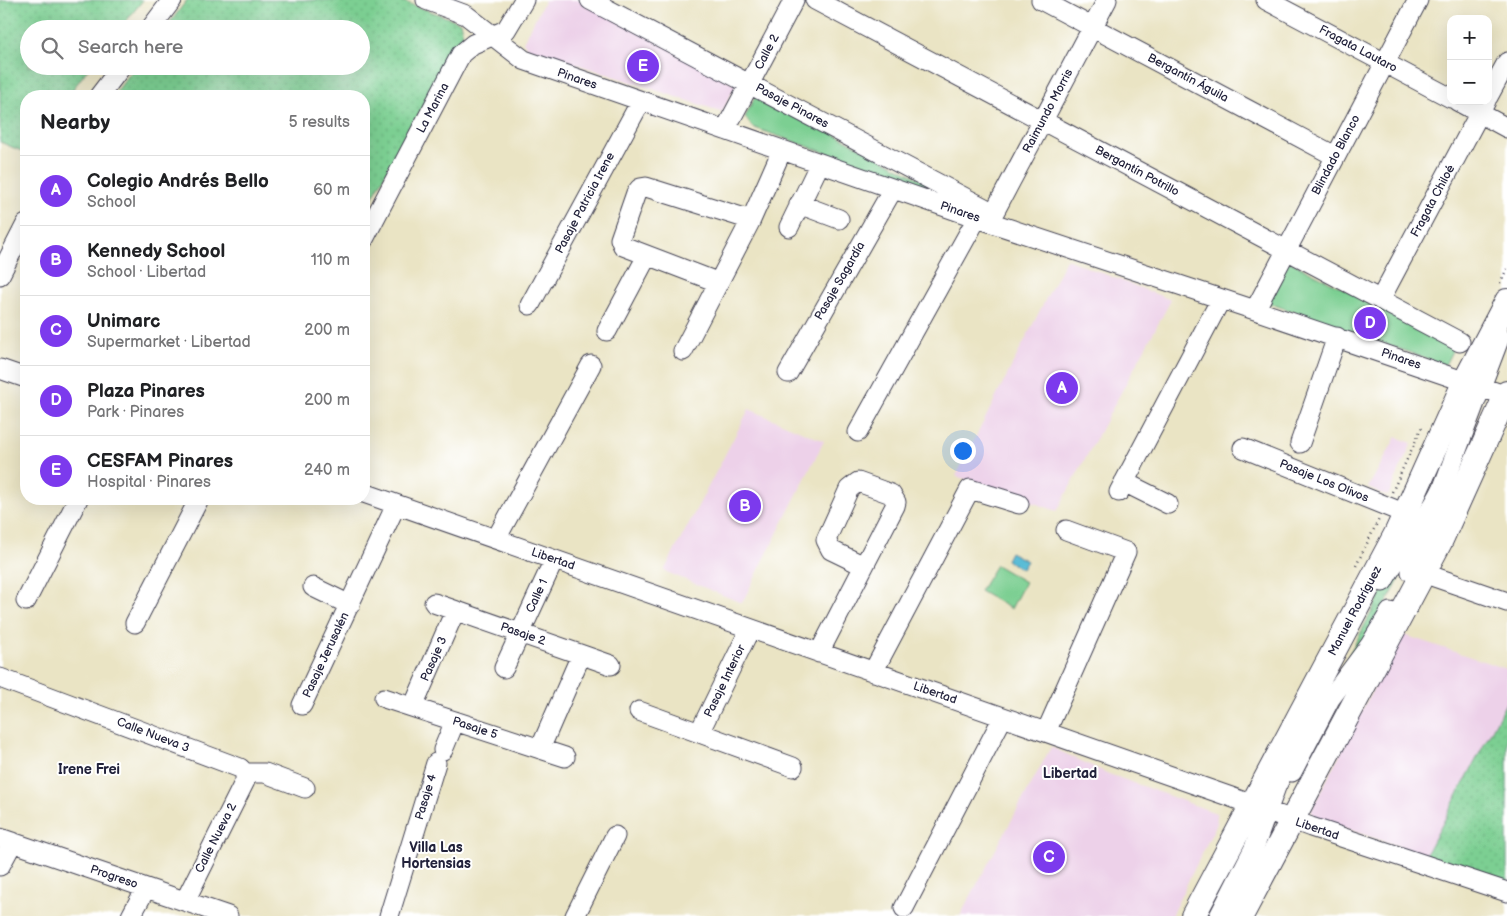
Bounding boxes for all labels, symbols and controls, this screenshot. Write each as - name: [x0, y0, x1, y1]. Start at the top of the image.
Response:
- map controls: [1447, 15, 1492, 105]
- button: +: [1447, 15, 1492, 60]
- search box: [20, 20, 370, 75]
- street label: Fragata Lautaro: [1316, 22, 1400, 76]
- street label: Calle 2: [751, 32, 783, 72]
- icon: search: [38, 34, 66, 62]
- text: Search here: [78, 36, 183, 59]
- pin: E: [627, 47, 659, 85]
- street label: Bergantín Águila: [1145, 49, 1232, 106]
- button: −: [1447, 60, 1492, 105]
- street label: Pinares: [555, 65, 599, 93]
- street label: Raimundo Morris: [1020, 66, 1076, 156]
- street label: La Marina: [414, 80, 452, 136]
- street label: Pasaje Pinares: [753, 80, 831, 132]
- text: Nearby: [40, 110, 110, 135]
- street label: Blindado Blanco: [1309, 112, 1364, 198]
- text: 5 results: [288, 113, 350, 132]
- street label: Bergantín Potrillo: [1092, 143, 1182, 200]
- street label: Pasaje Patricia Irene: [552, 150, 618, 256]
- street label: Fragata Chiloé: [1408, 162, 1458, 240]
- text: Colegio Andrés Bello: [87, 170, 269, 193]
- text: A: [51, 181, 61, 200]
- text: 60 m: [313, 181, 350, 200]
- text: School: [87, 193, 136, 212]
- street label: Pinares: [938, 198, 982, 226]
- street label: Pasaje Sagardía: [812, 239, 869, 323]
- text: Kennedy School: [87, 240, 225, 263]
- text: B: [50, 251, 62, 270]
- text: 110 m: [311, 251, 350, 270]
- text: School · Libertad: [87, 263, 206, 282]
- pin: D: [1354, 304, 1386, 342]
- text: Unimarc: [87, 310, 160, 333]
- text: C: [50, 321, 62, 340]
- text: 200 m: [304, 321, 350, 340]
- text: Supermarket · Libertad: [87, 333, 251, 352]
- street label: Pinares: [1379, 345, 1423, 373]
- pin: A: [1046, 369, 1078, 407]
- text: Plaza Pinares: [87, 380, 205, 403]
- text: D: [50, 391, 62, 410]
- text: 200 m: [304, 391, 350, 410]
- text: Park · Pinares: [87, 403, 184, 422]
- your location: [950, 438, 976, 464]
- text: CESFAM Pinares: [87, 450, 233, 473]
- street label: Pasaje Los Olivos: [1277, 456, 1371, 506]
- text: E: [51, 461, 61, 480]
- text: 240 m: [304, 461, 350, 480]
- text: Hospital · Pinares: [87, 473, 211, 492]
- pin: B: [729, 487, 761, 525]
- street label: Libertad: [529, 545, 577, 573]
- street label: Manuel Rodríguez: [1325, 563, 1385, 658]
- street label: Calle 1: [523, 577, 551, 615]
- street label: Pasaje Jerusalén: [300, 610, 352, 700]
- street label: Pasaje 2: [498, 619, 548, 649]
- street label: Pasaje 3: [418, 634, 450, 684]
- street label: Pasaje Interior: [701, 642, 749, 720]
- street label: Libertad: [911, 679, 959, 707]
- street label: Calle Nueva 3: [114, 714, 192, 756]
- street label: Pasaje 5: [450, 714, 500, 742]
- district label: Irene Frei: [58, 761, 120, 778]
- district label: Libertad: [1043, 765, 1097, 782]
- street label: Pasaje 4: [412, 772, 440, 822]
- street label: Calle Nueva 2: [192, 801, 240, 875]
- street label: Libertad: [1293, 815, 1341, 843]
- pin: C: [1033, 838, 1065, 876]
- district label: Villa Las Hortensias: [401, 839, 471, 872]
- street label: Progreso: [88, 862, 140, 892]

